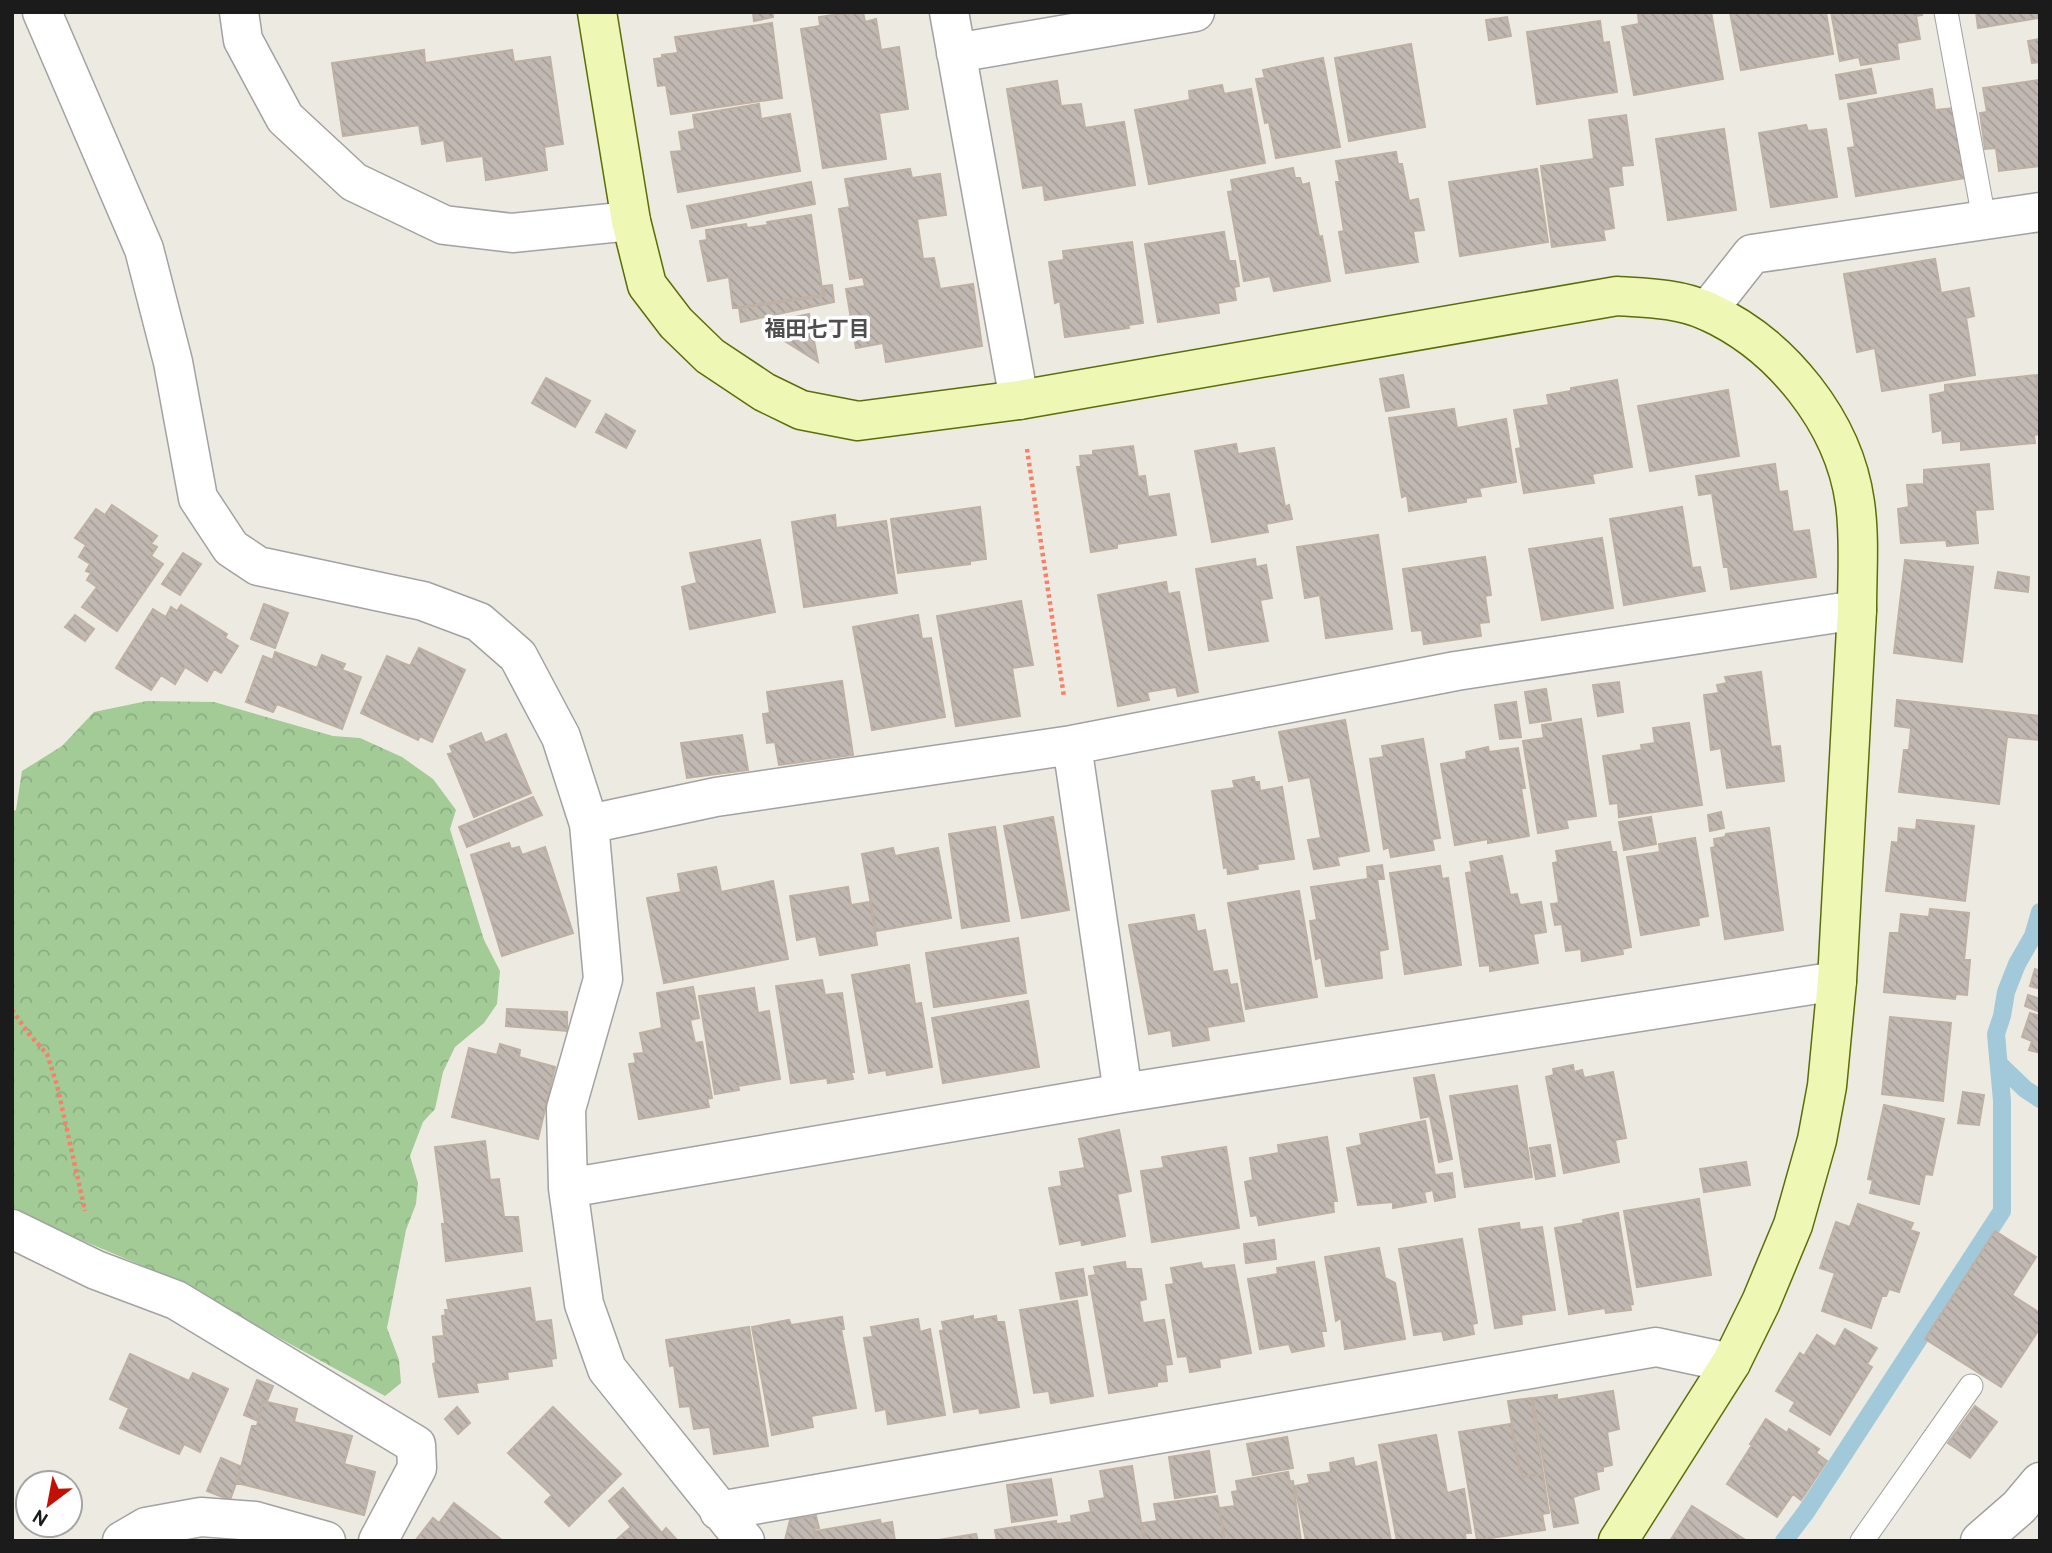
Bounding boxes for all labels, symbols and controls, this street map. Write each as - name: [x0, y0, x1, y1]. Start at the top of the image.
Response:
- district label: 福田七丁目: [765, 317, 870, 344]
- north arrow: [14, 1469, 84, 1539]
- text: N: [29, 1503, 53, 1531]

